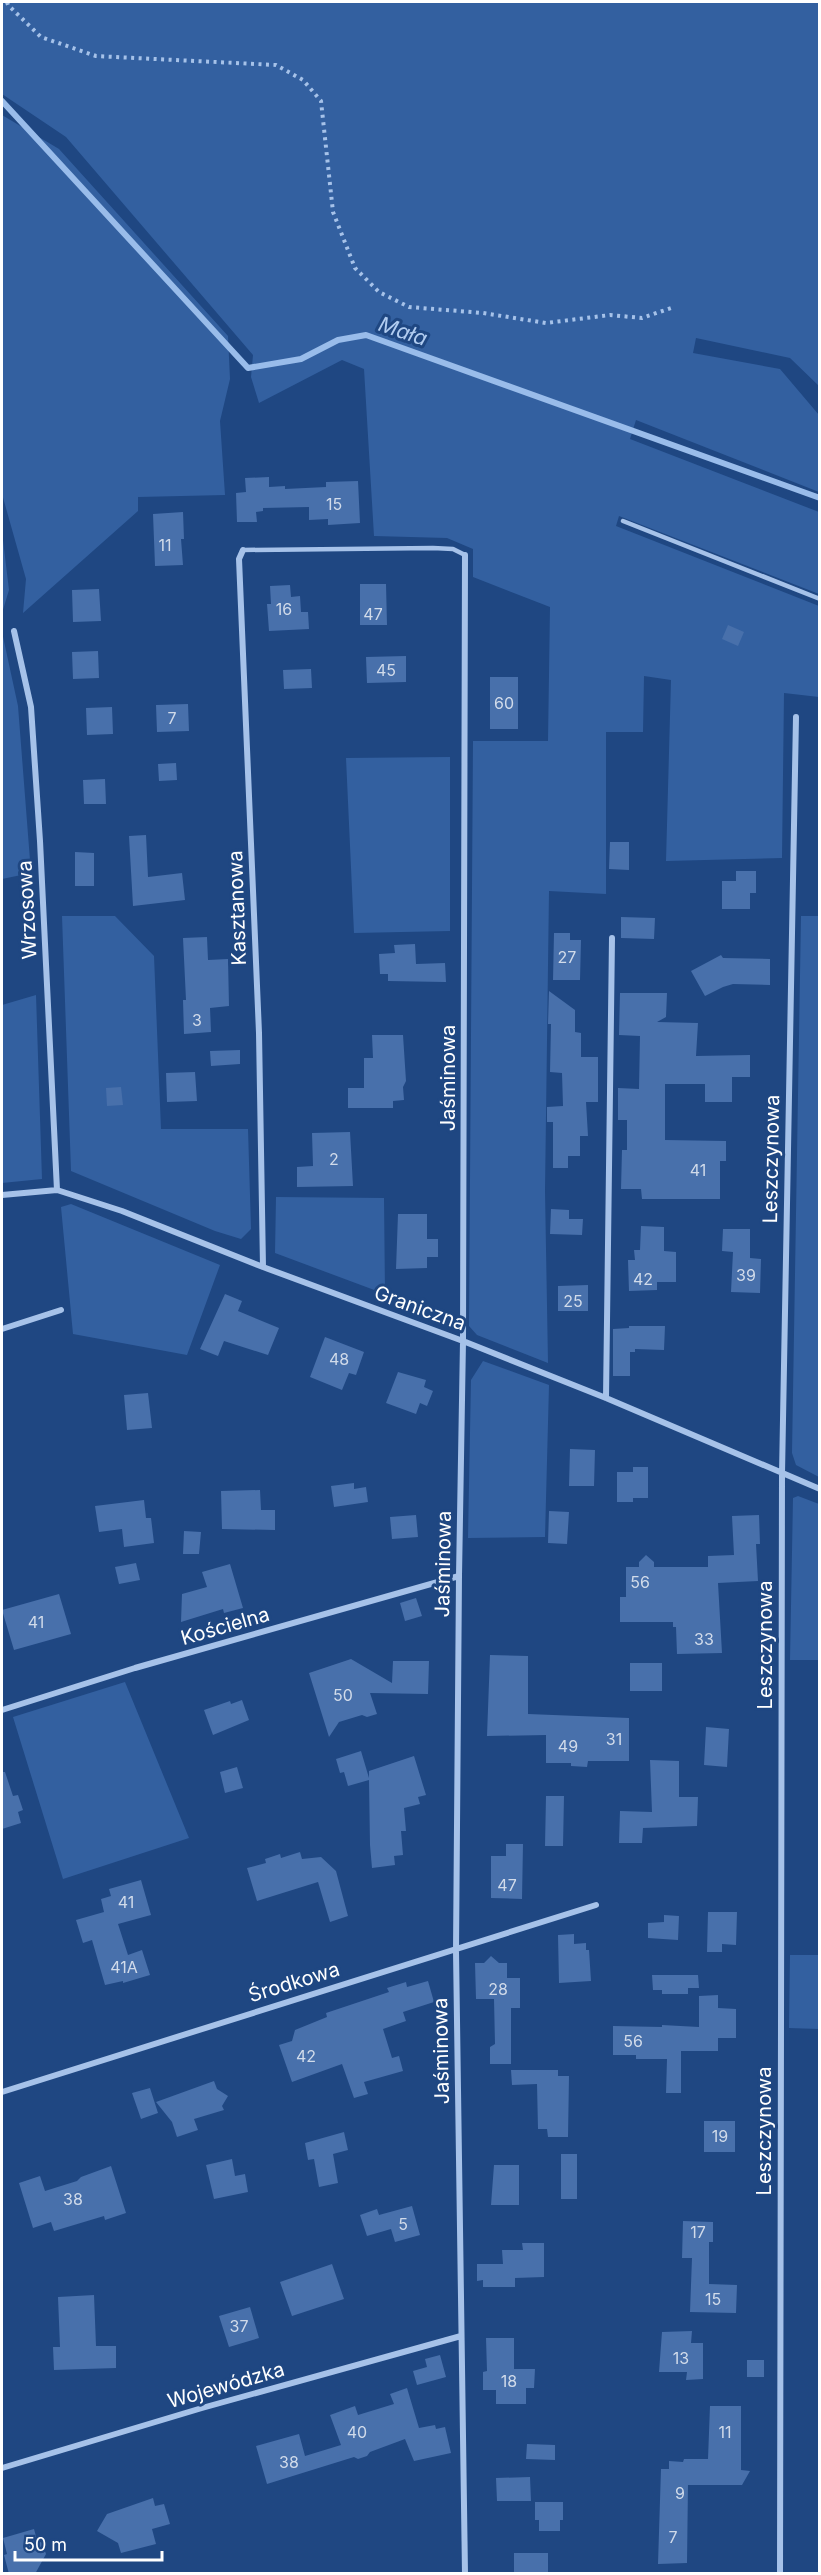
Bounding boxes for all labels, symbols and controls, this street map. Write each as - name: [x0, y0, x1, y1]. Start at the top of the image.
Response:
- water label: Mała: [375, 311, 431, 351]
- house number: 15: [326, 494, 342, 514]
- house number: 11: [158, 535, 172, 555]
- house number: 16: [276, 599, 292, 619]
- house number: 47: [363, 604, 383, 624]
- house number: 45: [376, 660, 396, 680]
- house number: 60: [494, 693, 514, 713]
- house number: 7: [167, 708, 177, 728]
- street label: Kasztanowa: [223, 850, 251, 966]
- street label: Wrzosowa: [12, 860, 42, 960]
- house number: 27: [558, 947, 576, 967]
- house number: 3: [192, 1010, 202, 1030]
- street label: Jaśminowa: [436, 1025, 460, 1131]
- street label: Leszczynowa: [758, 1094, 784, 1224]
- house number: 2: [329, 1149, 339, 1169]
- house number: 41: [690, 1160, 706, 1180]
- house number: 39: [736, 1265, 756, 1285]
- house number: 42: [633, 1269, 653, 1289]
- street label: Graniczna: [371, 1280, 469, 1336]
- house number: 25: [563, 1291, 583, 1311]
- house number: 48: [329, 1349, 349, 1369]
- street label: Jaśminowa: [430, 1510, 456, 1618]
- house number: 56: [630, 1572, 650, 1592]
- street label: Leszczynowa: [753, 1581, 777, 1709]
- street label: Kościelna: [178, 1602, 272, 1650]
- house number: 41: [28, 1612, 44, 1632]
- house number: 33: [694, 1629, 714, 1649]
- house number: 50: [333, 1685, 353, 1705]
- house number: 31: [606, 1729, 622, 1749]
- house number: 49: [558, 1736, 578, 1756]
- house number: 47: [497, 1875, 517, 1895]
- house number: 41: [118, 1892, 134, 1912]
- street label: Środkowa: [245, 1956, 342, 2007]
- house number: 41A: [110, 1957, 138, 1977]
- house number: 28: [488, 1979, 508, 1999]
- street label: Jaśminowa: [428, 1997, 454, 2105]
- house number: 56: [623, 2031, 643, 2051]
- house number: 42: [296, 2046, 316, 2066]
- street label: Leszczynowa: [752, 2067, 776, 2195]
- house number: 19: [712, 2126, 728, 2146]
- house number: 38: [63, 2189, 83, 2209]
- house number: 5: [398, 2214, 408, 2234]
- house number: 17: [690, 2222, 706, 2242]
- house number: 15: [705, 2289, 721, 2309]
- house number: 37: [230, 2316, 248, 2336]
- house number: 13: [673, 2348, 689, 2368]
- street label: Wojewódzka: [165, 2357, 287, 2413]
- house number: 18: [501, 2371, 517, 2391]
- house number: 40: [347, 2422, 367, 2442]
- house number: 11: [718, 2422, 732, 2442]
- house number: 38: [279, 2452, 299, 2472]
- house number: 9: [675, 2483, 685, 2503]
- scale bar: [15, 2524, 162, 2562]
- house number: 7: [668, 2527, 678, 2547]
- text: 50 m: [24, 2534, 67, 2555]

